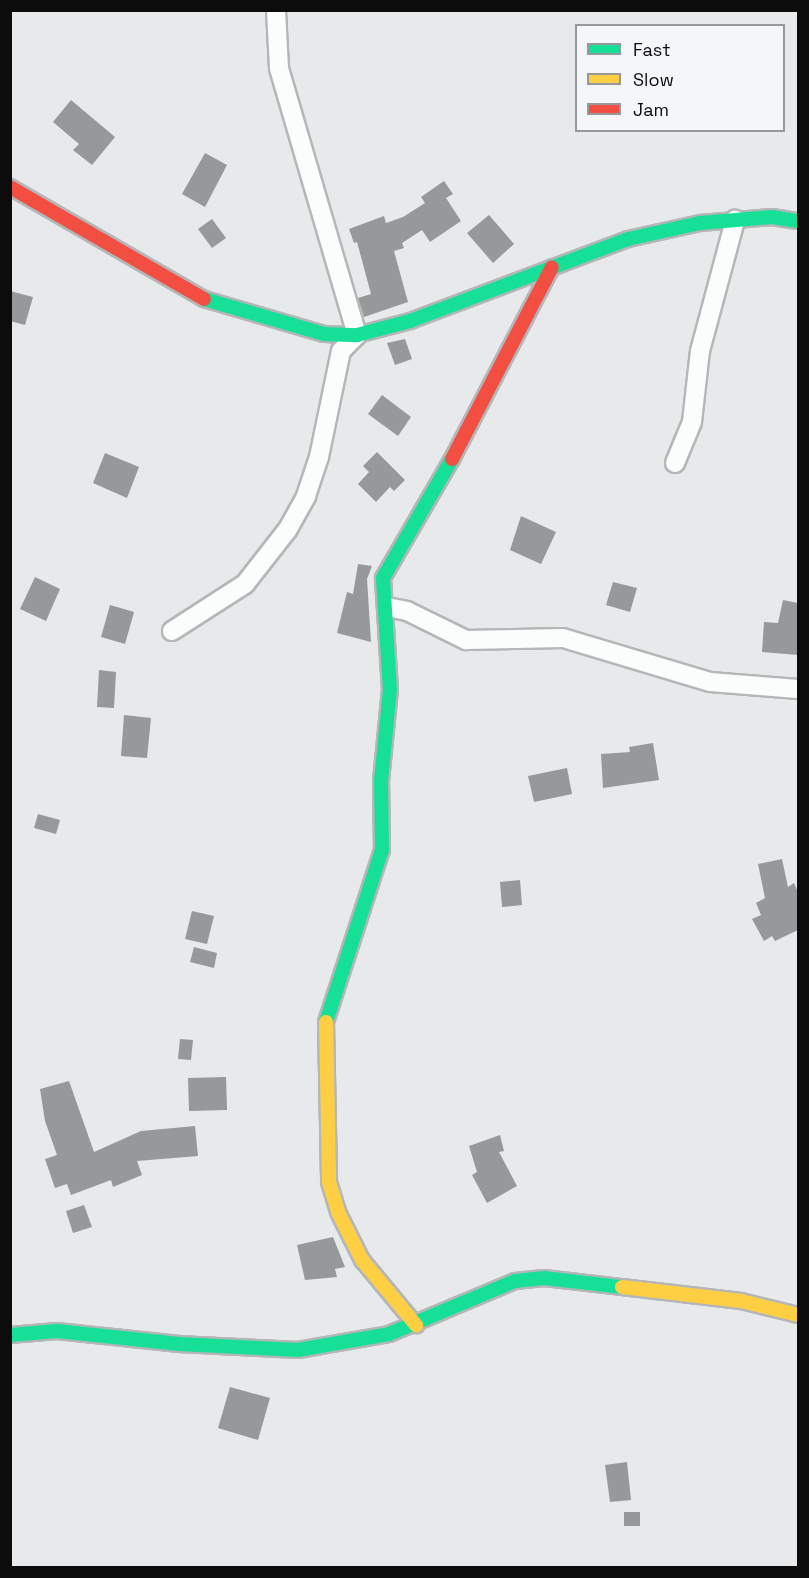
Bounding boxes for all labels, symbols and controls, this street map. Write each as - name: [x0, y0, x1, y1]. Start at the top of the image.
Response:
- legend: [575, 24, 785, 132]
- text: Fast: [633, 38, 670, 61]
- text: Slow: [633, 68, 674, 91]
- text: Jam: [633, 98, 669, 121]

